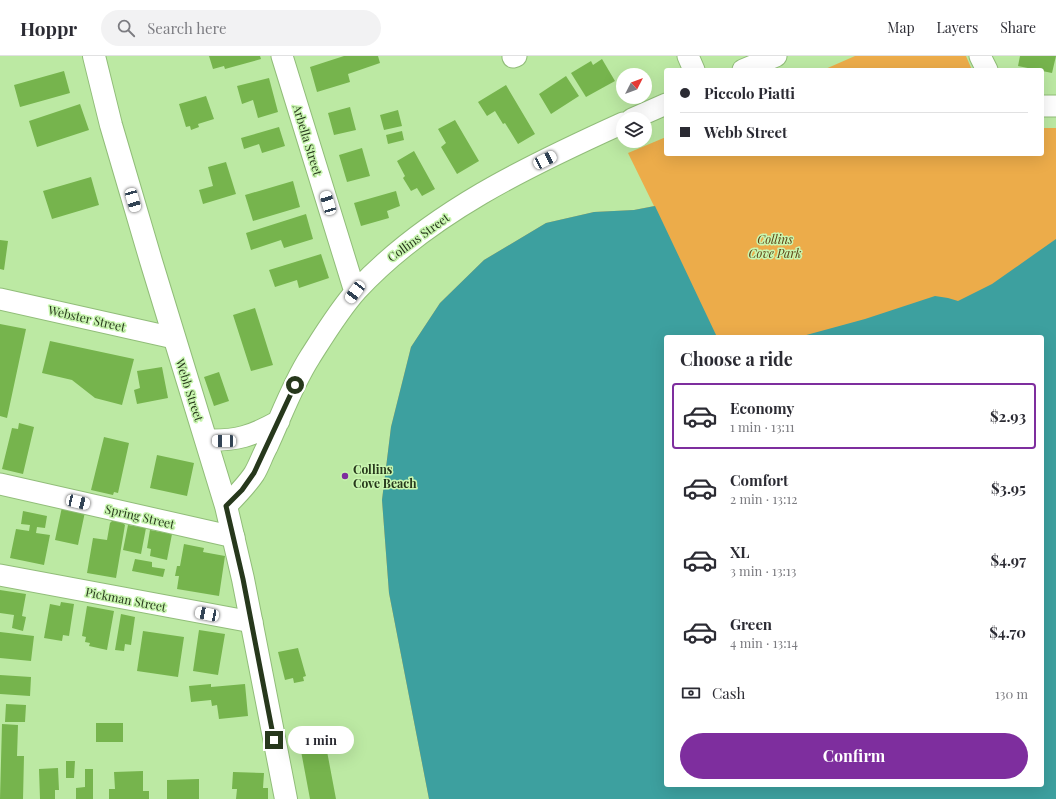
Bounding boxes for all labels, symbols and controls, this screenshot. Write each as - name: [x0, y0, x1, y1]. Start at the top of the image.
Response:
- search box: [101, 10, 381, 46]
- text: Hoppr: [20, 15, 77, 41]
- icon: search: [115, 17, 137, 39]
- text: Search here: [147, 18, 227, 38]
- text: Map: [887, 18, 915, 37]
- text: Layers: [937, 18, 978, 37]
- text: Share: [1000, 18, 1036, 37]
- north arrow: [616, 68, 652, 104]
- map controls: [616, 68, 652, 148]
- text: Piccolo Piatti: [704, 83, 795, 103]
- street label: Arbella Street: [289, 102, 327, 178]
- button: layers: [616, 112, 652, 148]
- text: Webb Street: [704, 122, 787, 142]
- car: [532, 149, 558, 171]
- car: [124, 187, 142, 213]
- car: [319, 190, 337, 216]
- street label: Collins Street: [384, 209, 453, 265]
- park label: Collins Cove Park: [749, 231, 802, 261]
- car: [343, 279, 367, 305]
- street label: Webster Street: [46, 301, 128, 335]
- text: Choose a ride: [680, 347, 793, 371]
- street label: Webb Street: [172, 356, 208, 424]
- route start: [286, 376, 304, 394]
- icon: car: [682, 398, 718, 434]
- text: Economy: [730, 398, 794, 418]
- text: $2.93: [990, 406, 1026, 426]
- text: 1 min · 13:11: [730, 418, 795, 435]
- car: [212, 435, 236, 447]
- place label: Collins Cove Beach: [353, 461, 417, 491]
- icon: car: [682, 470, 718, 506]
- text: Comfort: [730, 470, 788, 490]
- marker: Collins Cove Beach: [340, 471, 350, 481]
- text: $3.95: [991, 478, 1026, 498]
- text: 2 min · 13:12: [730, 490, 797, 507]
- car: [65, 493, 91, 511]
- street label: Spring Street: [104, 500, 177, 532]
- icon: car: [682, 542, 718, 578]
- text: XL: [730, 542, 750, 562]
- text: $4.97: [990, 550, 1026, 570]
- text: 3 min · 13:13: [730, 562, 796, 579]
- street label: Pickman Street: [84, 583, 168, 615]
- car: [194, 606, 220, 622]
- icon: car: [682, 614, 718, 650]
- text: Green: [730, 614, 772, 634]
- text: $4.70: [989, 622, 1026, 642]
- text: 4 min · 13:14: [730, 634, 798, 651]
- icon: cash: [680, 682, 702, 704]
- text: Cash: [712, 683, 745, 703]
- text: 130 m: [995, 685, 1028, 702]
- callout: 1 min: [288, 726, 354, 754]
- route end: [265, 731, 283, 749]
- text: 1 min: [305, 731, 337, 748]
- button: Confirm: [680, 733, 1028, 779]

